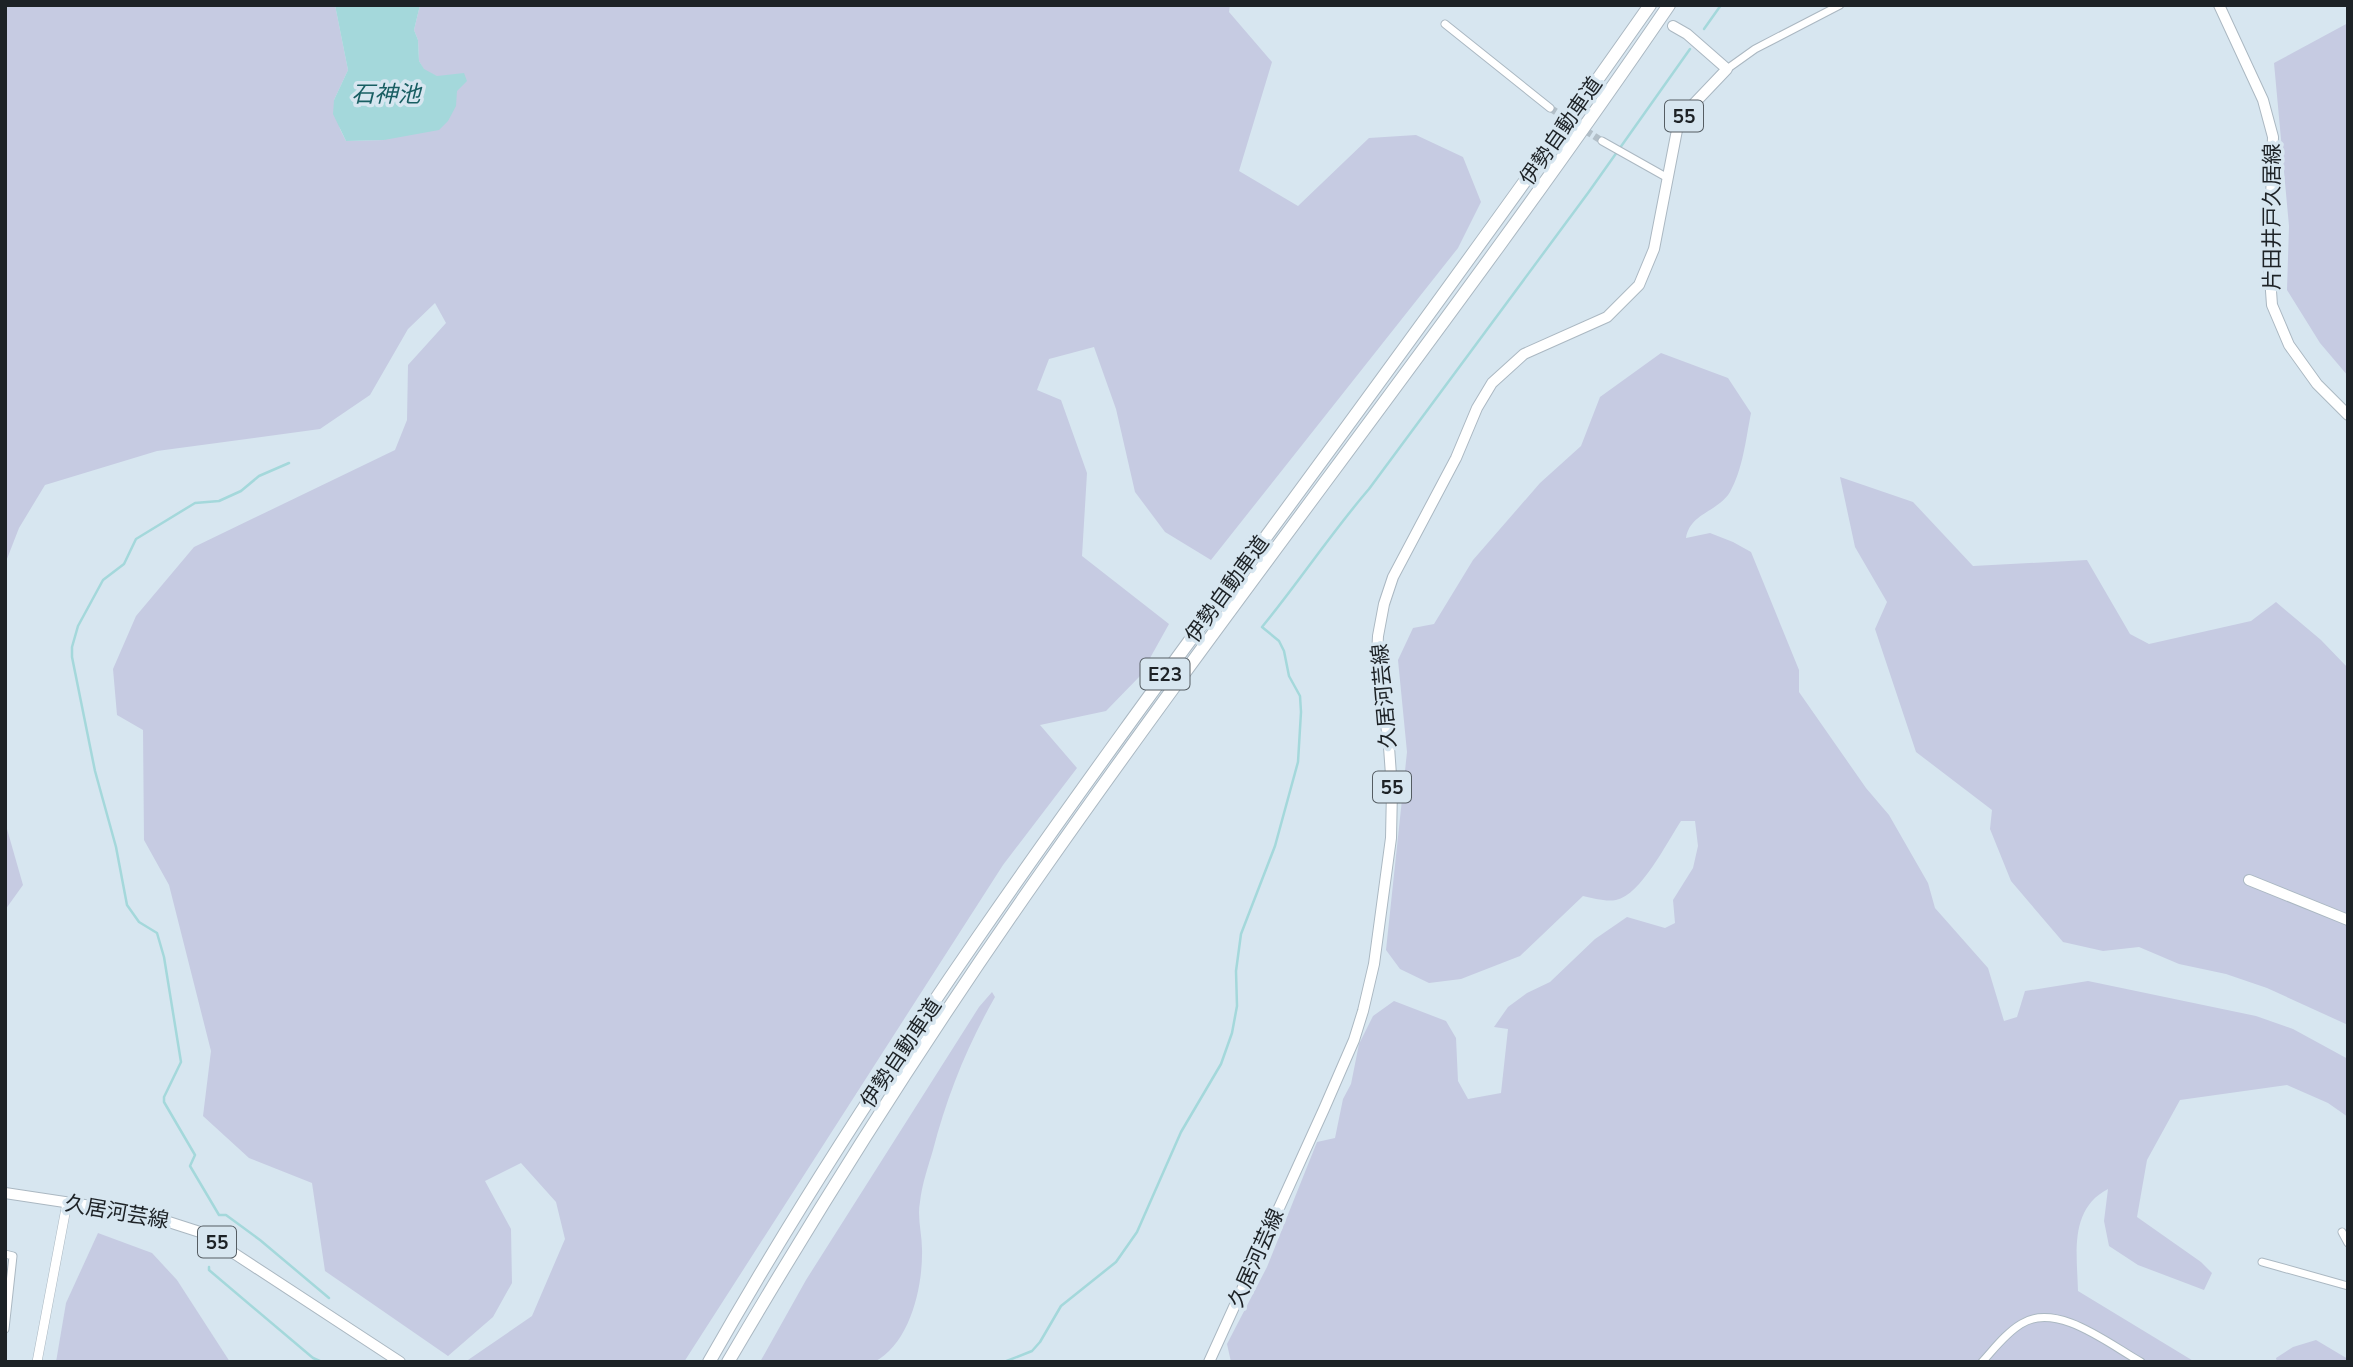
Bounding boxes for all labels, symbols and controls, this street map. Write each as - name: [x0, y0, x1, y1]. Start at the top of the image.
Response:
- street label: 伊勢自動車道: [1513, 71, 1609, 191]
- water label: 石神池: [352, 79, 423, 110]
- road number: 55: [1665, 100, 1703, 132]
- street label: 片田井戸久居線: [2258, 144, 2286, 291]
- street label: 伊勢自動車道: [1179, 530, 1275, 648]
- street label: 久居河芸線: [1365, 642, 1403, 750]
- road number: E23: [1140, 659, 1190, 690]
- road number: 55: [1373, 772, 1411, 802]
- street label: 伊勢自動車道: [854, 993, 948, 1113]
- street label: 久居河芸線: [63, 1189, 171, 1235]
- street label: 久居河芸線: [1222, 1204, 1290, 1312]
- road number: 55: [198, 1226, 236, 1258]

